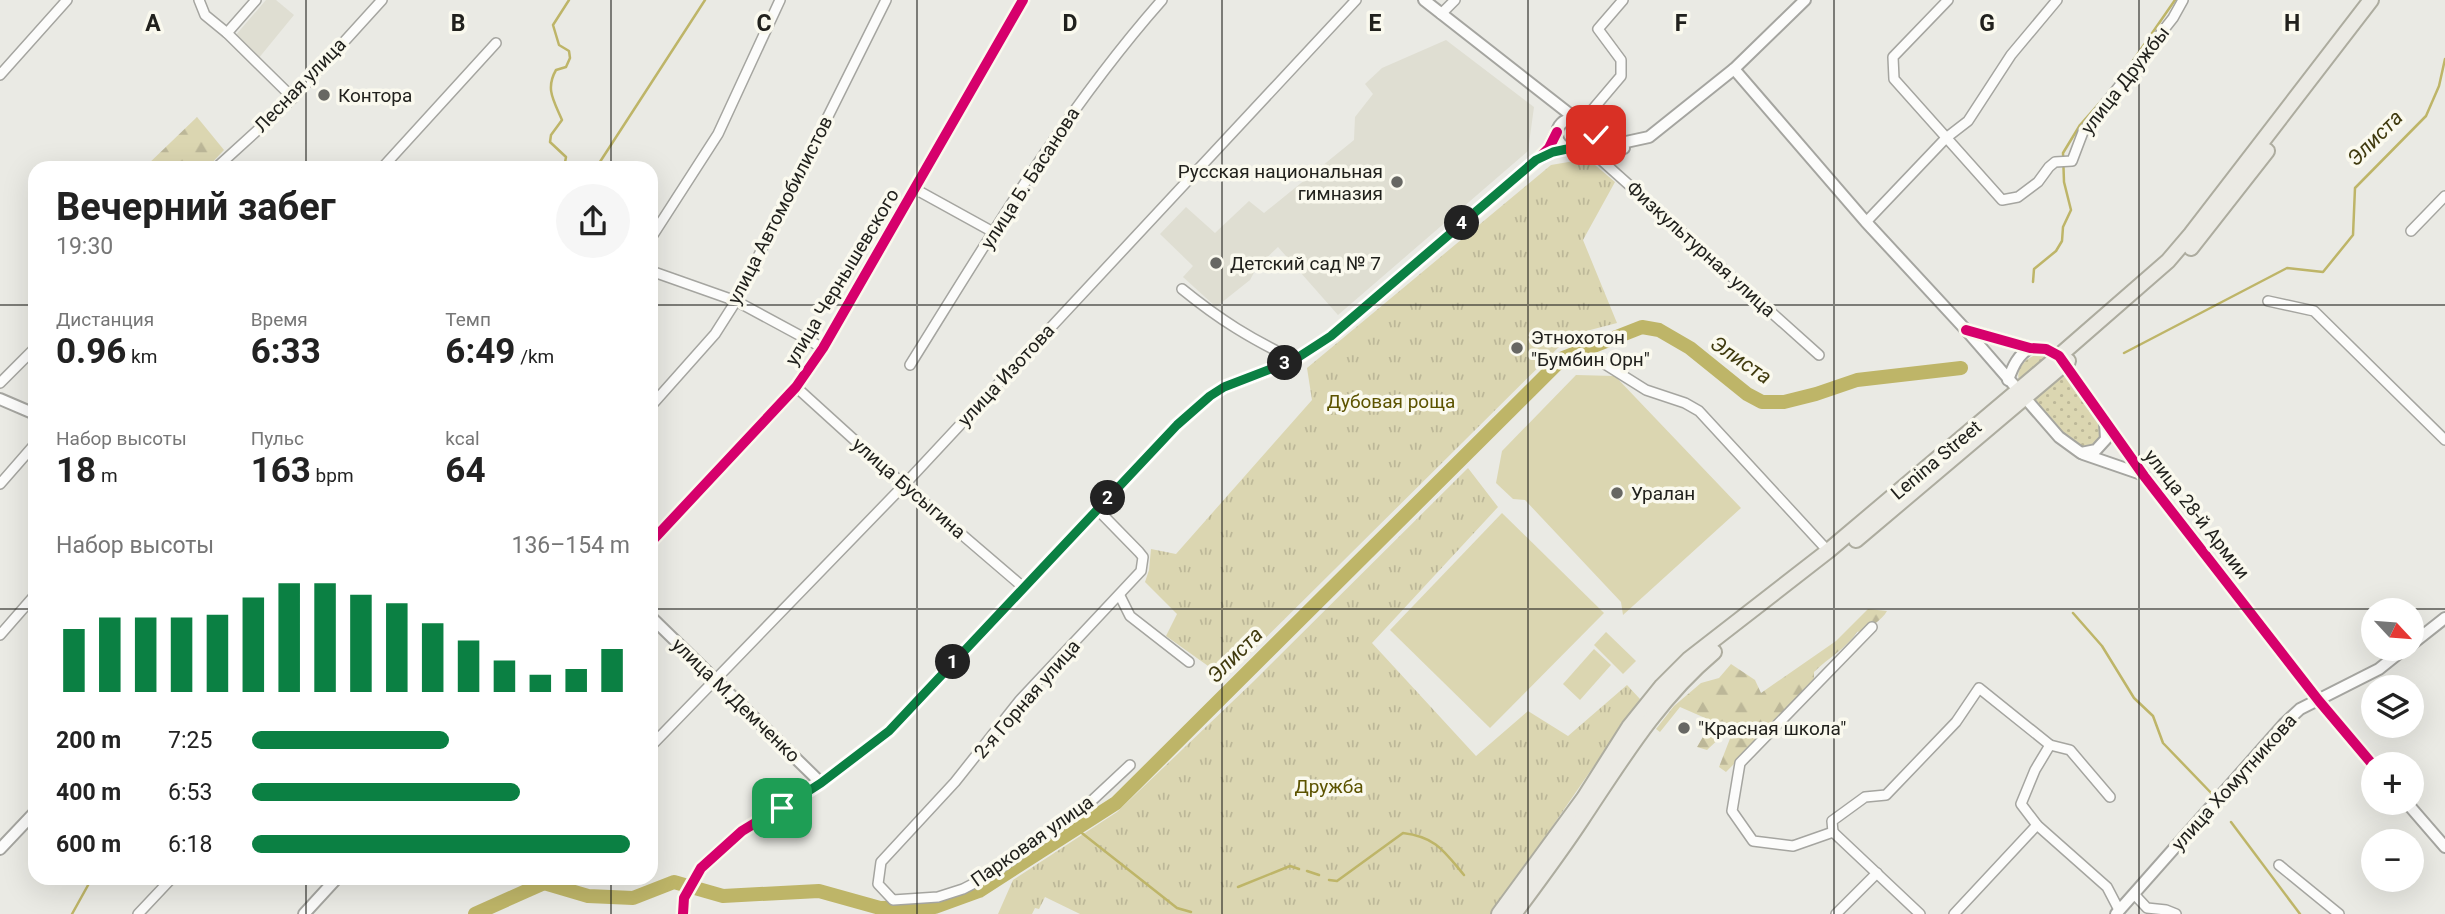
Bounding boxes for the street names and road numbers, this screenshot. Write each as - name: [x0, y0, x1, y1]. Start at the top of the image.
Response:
- street label: улица Дружбы: [2076, 21, 2174, 139]
- street label: Лесная улица: [249, 33, 351, 137]
- street label: улица Б. Басанова: [976, 103, 1084, 253]
- street label: улица Автомобилистов: [722, 112, 838, 308]
- street label: Физкультурная улица: [1622, 176, 1780, 322]
- street label: улица Чернышевского: [780, 184, 904, 370]
- street label: улица Изотова: [953, 319, 1059, 431]
- street label: Lenina Street: [1886, 415, 1986, 505]
- street label: улица Бусыгина: [848, 433, 970, 543]
- street label: улица 28-й Армии: [2139, 445, 2255, 583]
- street label: улица М.Демченко: [667, 633, 805, 767]
- street label: 2-я Горная улица: [969, 635, 1085, 763]
- street label: улица Хомутникова: [2167, 709, 2301, 855]
- street label: Парковая улица: [966, 790, 1098, 892]

